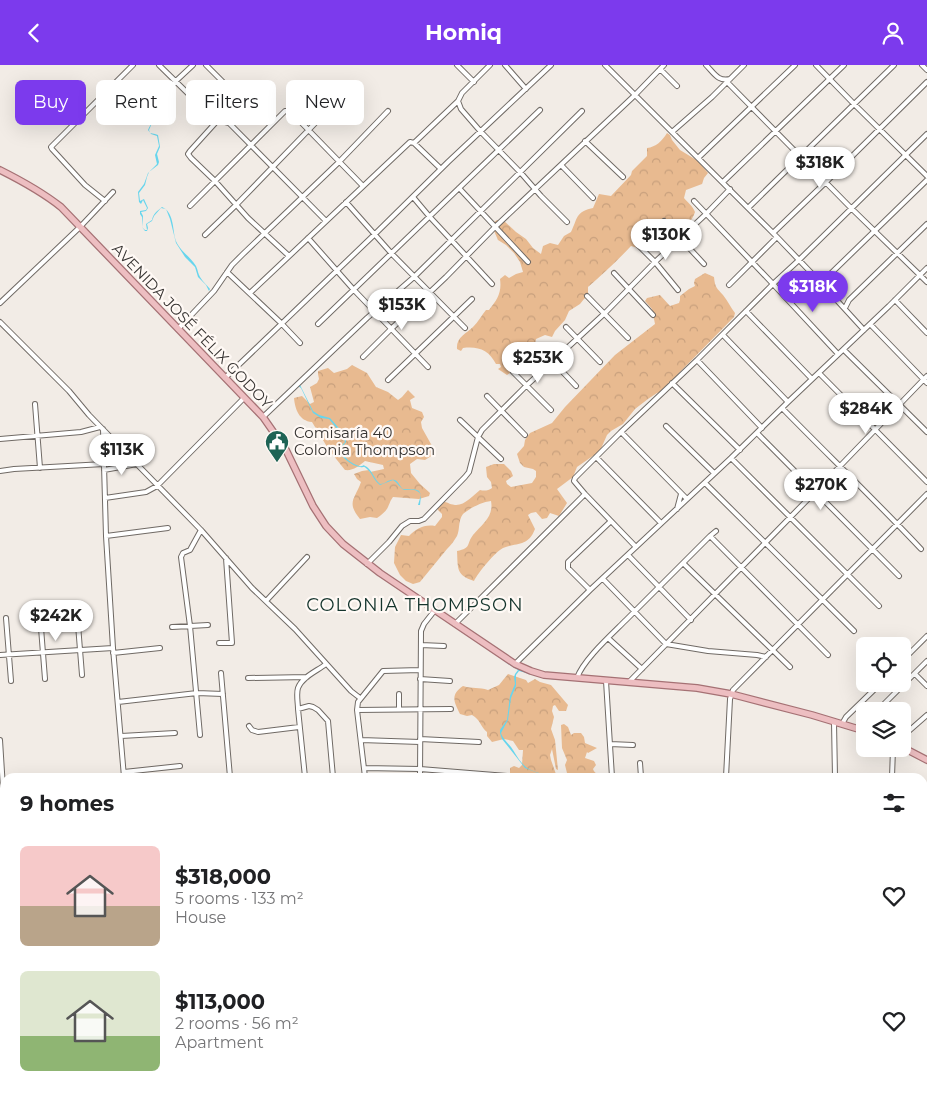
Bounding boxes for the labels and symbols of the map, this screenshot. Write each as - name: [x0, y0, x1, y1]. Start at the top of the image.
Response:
- pin: $318K: [785, 147, 855, 189]
- pin: $130K: [631, 219, 701, 261]
- street label: AVENIDA JOSÉ FÉLIX GODOY: [108, 239, 277, 412]
- pin: $318K: [778, 271, 848, 313]
- pin: $153K: [367, 289, 437, 331]
- pin: $253K: [503, 341, 573, 384]
- pin: $284K: [831, 393, 901, 435]
- place label: Comisaría 40 Colonia Thompson: [294, 423, 435, 459]
- public building icon: Comisaría 40 Colonia Thompson: [264, 429, 290, 463]
- pin: $113K: [87, 433, 157, 476]
- pin: $270K: [786, 469, 856, 511]
- district label: COLONIA THOMPSON: [306, 594, 524, 616]
- pin: $242K: [21, 599, 91, 642]

